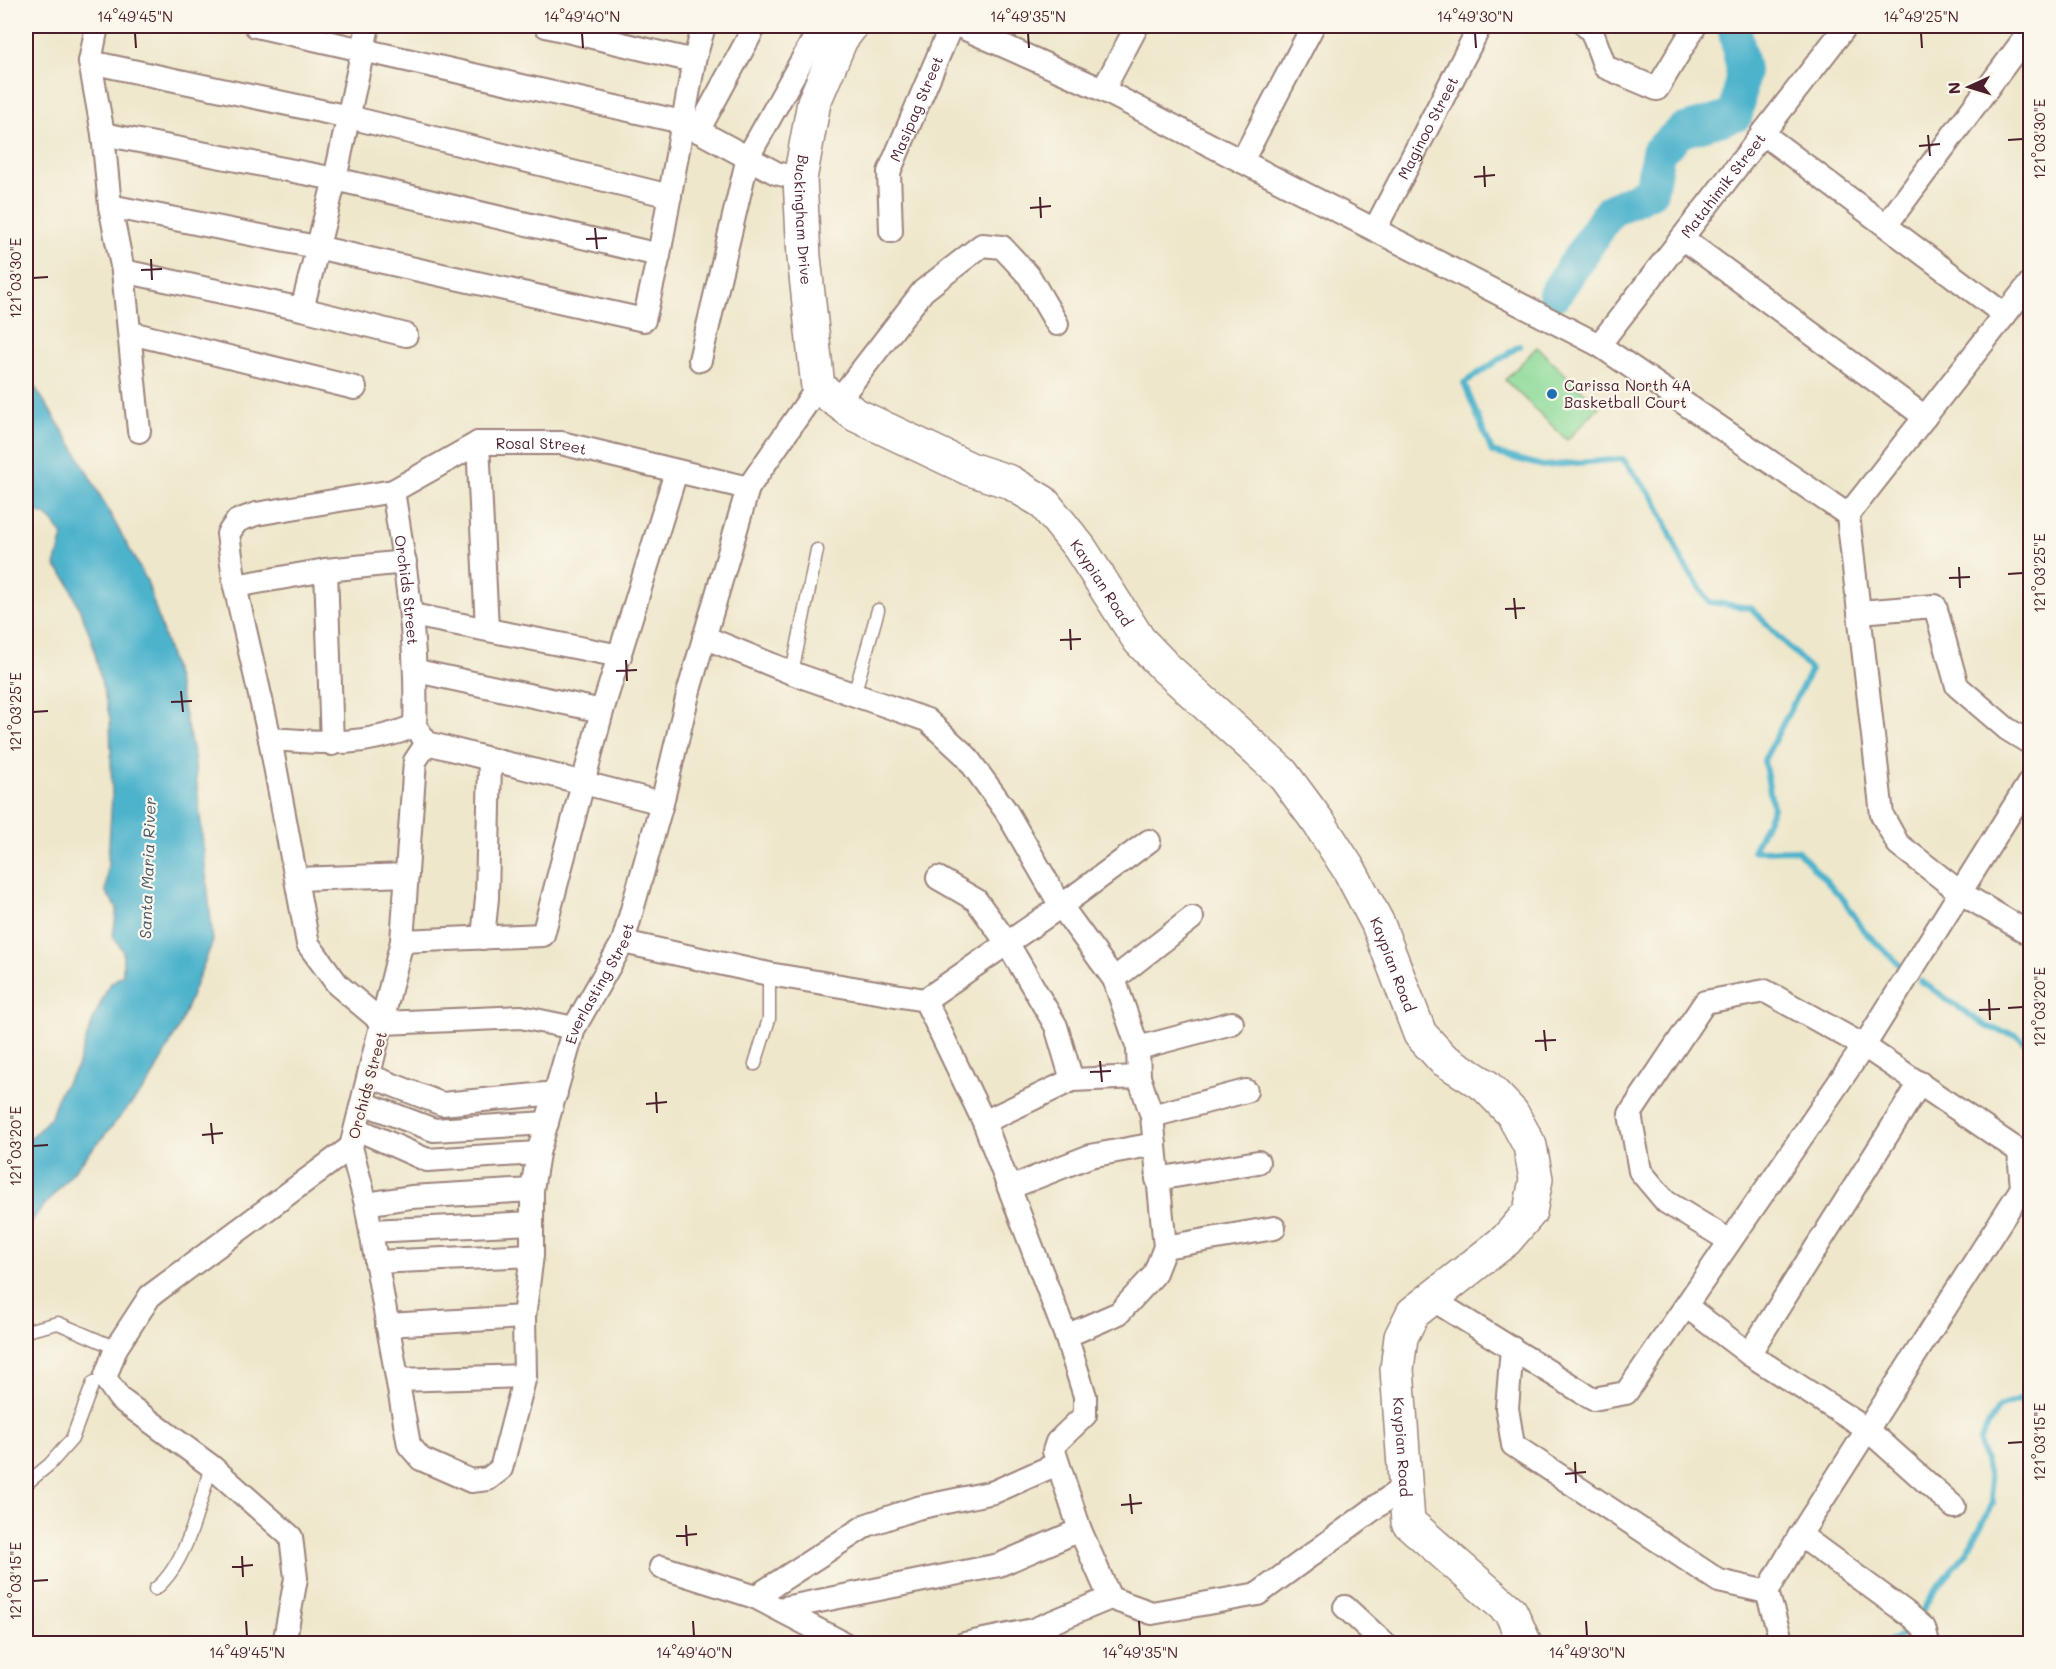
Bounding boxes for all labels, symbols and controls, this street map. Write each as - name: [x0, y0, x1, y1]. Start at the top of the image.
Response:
- text: 14°49'45"N: [97, 6, 173, 26]
- text: 14°49'40"N: [544, 6, 620, 26]
- text: 14°49'35"N: [990, 6, 1066, 26]
- text: 14°49'30"N: [1437, 6, 1513, 26]
- text: 14°49'25"N: [1883, 6, 1959, 26]
- street label: Masipag Street: [885, 53, 947, 165]
- north arrow: [1939, 57, 1999, 117]
- street label: Maginoo Street: [1392, 73, 1462, 183]
- text: N: [1943, 81, 1964, 95]
- text: 121°03'30"E: [2029, 98, 2049, 179]
- street label: Matahimik Street: [1676, 129, 1770, 242]
- street label: Buckingham Drive: [790, 153, 817, 286]
- text: 121°03'30"E: [5, 237, 25, 318]
- place label: Carissa North 4A Basketball Court: [1564, 375, 1691, 412]
- marker: Carissa North 4A Basketball Court: [1545, 387, 1559, 401]
- street label: Rosal Street: [496, 433, 589, 459]
- text: 121°03'25"E: [2029, 533, 2049, 613]
- street label: Orchids Street: [390, 534, 423, 646]
- street label: Kaypian Road: [1066, 535, 1138, 630]
- text: 121°03'25"E: [5, 672, 25, 752]
- water label: Santa Maria River: [134, 797, 160, 939]
- street label: Kaypian Road: [1366, 913, 1421, 1014]
- street label: Everlasting Street: [560, 920, 638, 1046]
- text: 121°03'20"E: [2029, 966, 2049, 1047]
- street label: Orchids Street: [343, 1029, 391, 1141]
- text: 121°03'20"E: [5, 1105, 25, 1186]
- street label: Kaypian Road: [1389, 1396, 1416, 1498]
- text: 121°03'15"E: [2029, 1402, 2049, 1481]
- text: 121°03'15"E: [5, 1541, 25, 1620]
- text: 14°49'45"N: [209, 1642, 285, 1662]
- text: 14°49'40"N: [656, 1642, 732, 1662]
- text: 14°49'35"N: [1102, 1642, 1178, 1662]
- text: 14°49'30"N: [1549, 1642, 1625, 1662]

